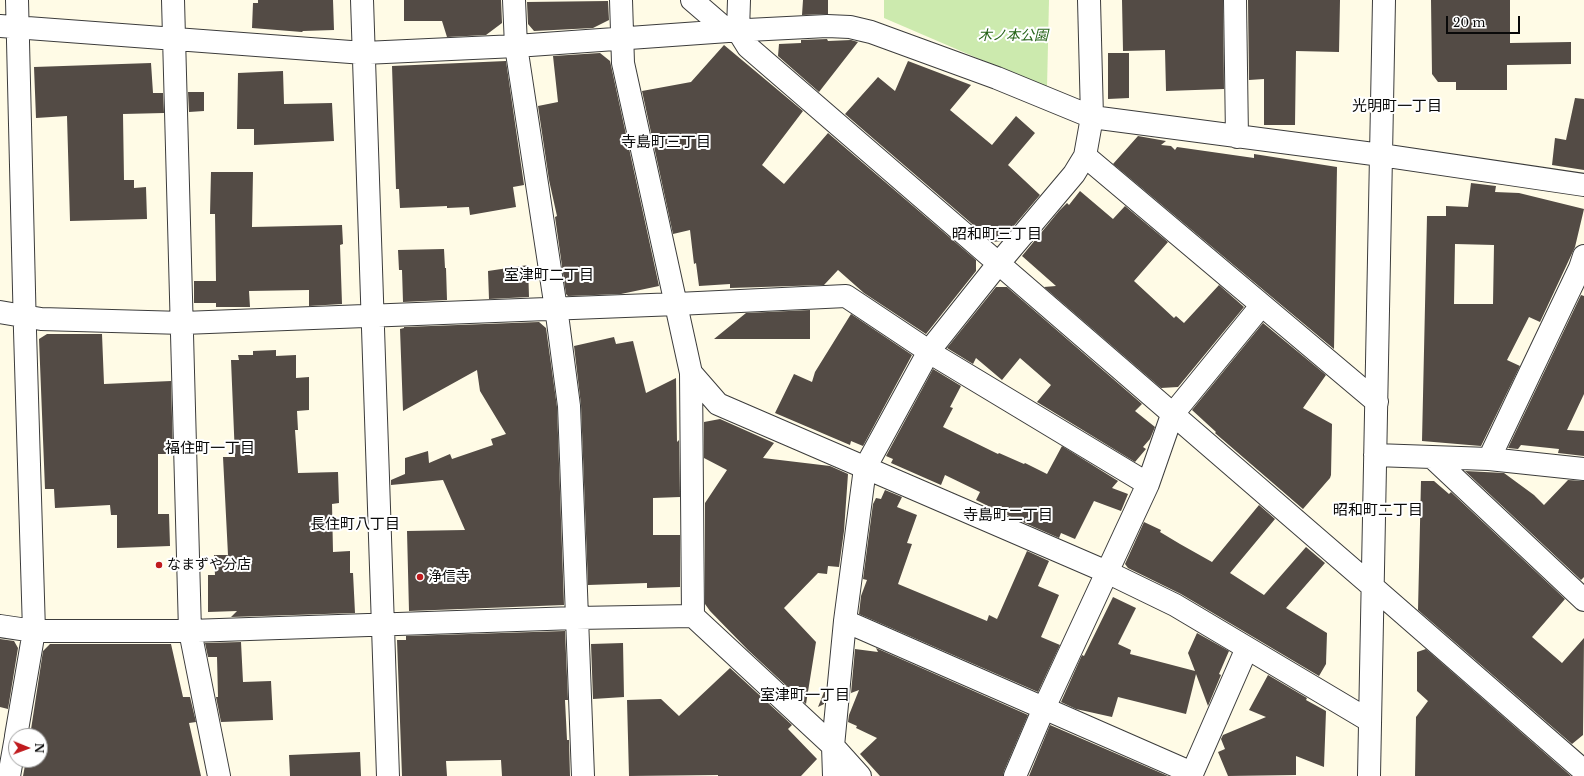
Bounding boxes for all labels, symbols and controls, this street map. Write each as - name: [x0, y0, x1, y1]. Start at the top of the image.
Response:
- scale bar: [1448, 8, 1522, 34]
- text: 20 m: [1453, 15, 1485, 30]
- park label: 木ノ本公園: [978, 28, 1048, 44]
- district label: 光明町一丁目: [1352, 98, 1442, 116]
- district label: 寺島町三丁目: [621, 134, 711, 152]
- district label: 昭和町三丁目: [952, 226, 1042, 244]
- district label: 室津町二丁目: [504, 267, 594, 285]
- district label: 福住町一丁目: [165, 440, 255, 458]
- district label: 昭和町二丁目: [1333, 502, 1423, 520]
- district label: 寺島町二丁目: [963, 507, 1053, 525]
- district label: 長住町八丁目: [310, 516, 400, 534]
- place label: なまずや分店: [167, 557, 251, 573]
- marker: なまずや分店: [154, 560, 164, 570]
- place label: 浄信寺: [428, 569, 470, 585]
- marker: 浄信寺: [415, 572, 425, 582]
- district label: 室津町一丁目: [760, 687, 850, 705]
- north arrow: [8, 728, 48, 768]
- text: N: [32, 743, 46, 753]

